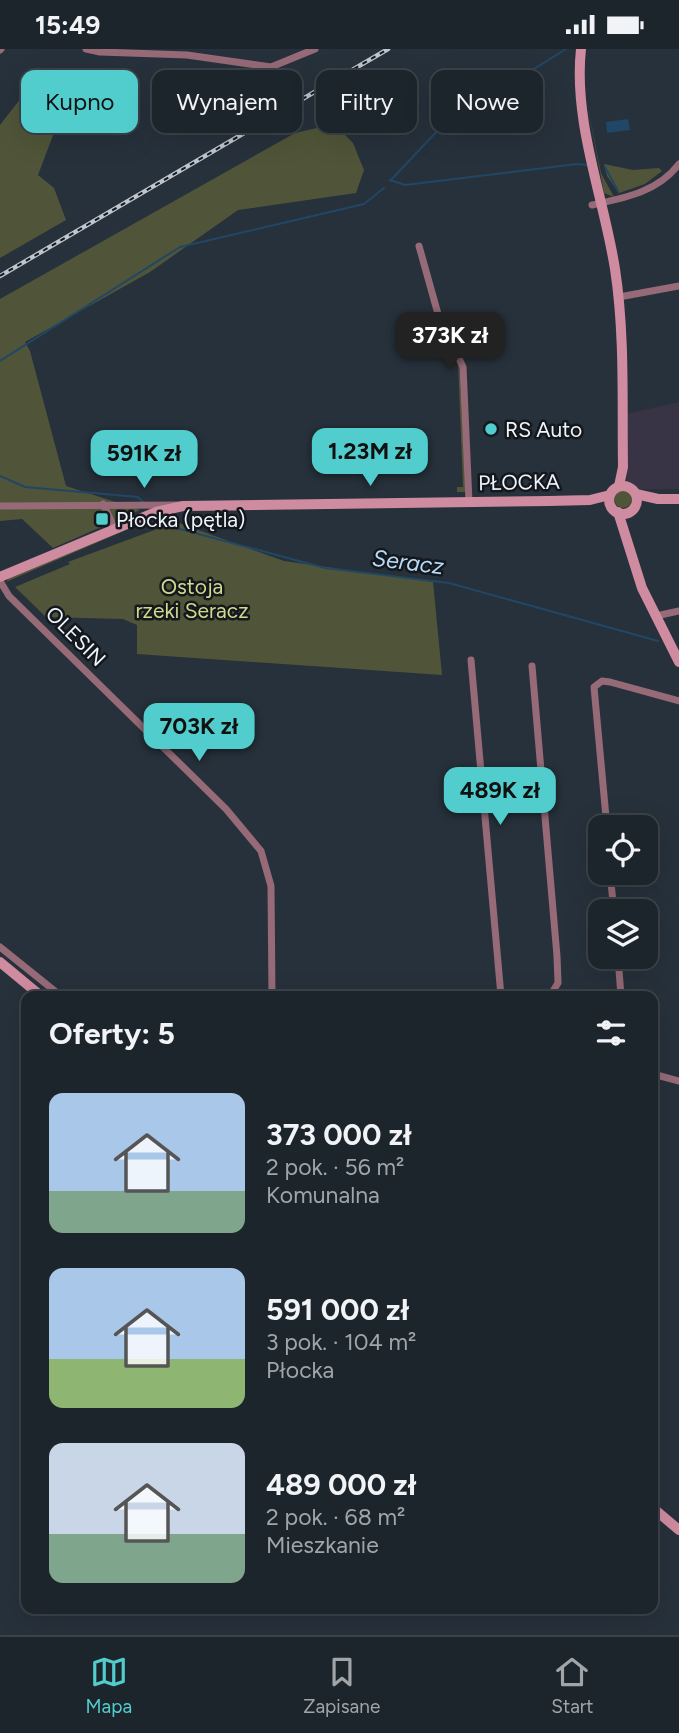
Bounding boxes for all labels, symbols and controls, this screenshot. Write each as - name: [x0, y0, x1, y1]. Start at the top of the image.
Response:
- text: 15:49: [35, 9, 100, 41]
- chip: Kupno: [21, 70, 138, 133]
- chip: Wynajem: [152, 70, 302, 133]
- chip: Filtry: [316, 70, 417, 133]
- chip: Nowe: [431, 70, 543, 133]
- pin: 373K zł: [385, 313, 515, 372]
- text: 373K zł: [412, 321, 488, 349]
- place label: RS Auto: [505, 417, 582, 442]
- marker: RS Auto: [483, 421, 499, 437]
- pin: 1.23M zł: [298, 429, 442, 488]
- pin: 591K zł: [79, 431, 209, 490]
- text: 1.23M zł: [328, 437, 412, 465]
- text: 591K zł: [107, 439, 181, 467]
- street label: PŁOCKA: [478, 469, 560, 495]
- place label: Płocka (pętla): [116, 507, 245, 532]
- marker: Płocka (pętla): [94, 511, 110, 527]
- water label: Seracz: [371, 544, 446, 580]
- park label: Ostoja rzeki Seracz: [136, 574, 248, 623]
- street label: OLESIN: [41, 601, 111, 671]
- pin: 703K zł: [134, 703, 264, 763]
- text: 703K zł: [160, 712, 238, 740]
- pin: 489K zł: [435, 767, 565, 827]
- text: 489K zł: [460, 776, 540, 804]
- map controls: [588, 815, 658, 969]
- button: locate: [588, 815, 658, 885]
- button: layers: [588, 899, 658, 969]
- icon: filters: [592, 1014, 630, 1052]
- text: Oferty: 5: [49, 1015, 175, 1052]
- text: 373 000 zł: [266, 1116, 412, 1153]
- icon: home: [105, 1121, 189, 1205]
- text: 2 pok. · 56 m²: [266, 1153, 404, 1181]
- text: Komunalna: [266, 1181, 380, 1209]
- text: 591 000 zł: [266, 1291, 409, 1328]
- icon: home: [105, 1296, 189, 1380]
- text: 3 pok. · 104 m²: [266, 1328, 416, 1356]
- text: Płocka: [266, 1356, 334, 1384]
- text: 489 000 zł: [266, 1466, 416, 1503]
- icon: home: [105, 1471, 189, 1555]
- text: 2 pok. · 68 m²: [266, 1503, 405, 1531]
- text: Mieszkanie: [266, 1531, 379, 1559]
- tab: Mapa: [86, 1653, 132, 1718]
- tab: Zapisane: [303, 1653, 380, 1718]
- tab: Start: [551, 1653, 593, 1718]

